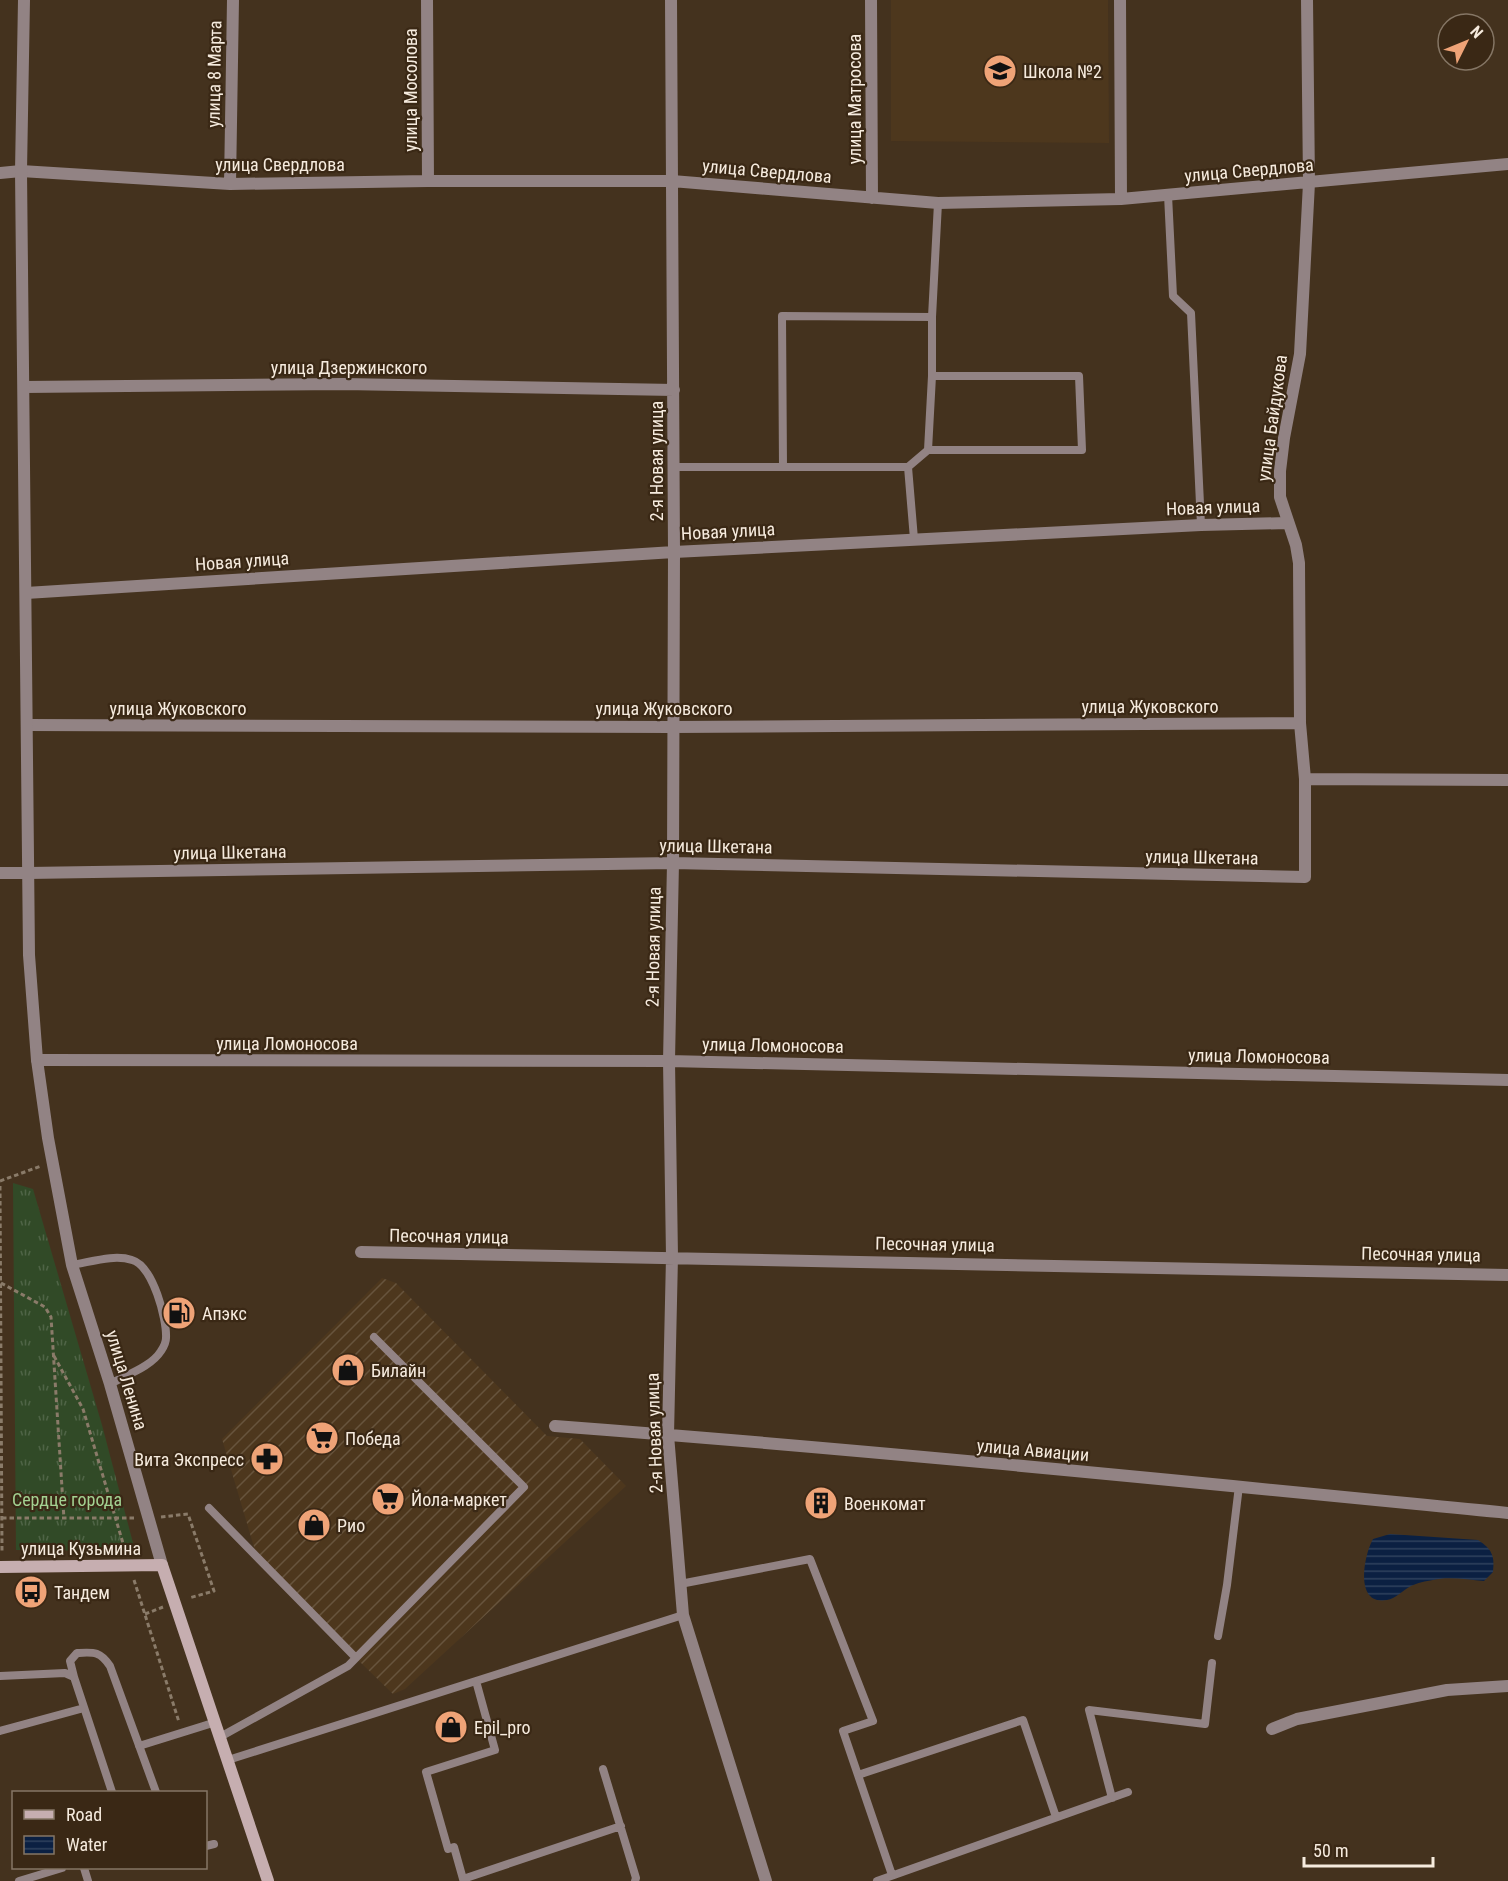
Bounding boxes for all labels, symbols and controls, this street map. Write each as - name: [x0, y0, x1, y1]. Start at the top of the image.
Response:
- north arrow: [1436, 12, 1496, 72]
- street label: улица 8 Марта: [203, 20, 225, 128]
- text: N: [1466, 22, 1487, 42]
- street label: улица Мосолова: [400, 28, 421, 152]
- street label: улица Матросова: [844, 34, 865, 164]
- school or university icon: Школа №2: [982, 53, 1018, 89]
- place label: Школа №2: [1023, 61, 1102, 82]
- street label: улица Свердлова: [215, 154, 345, 175]
- street label: улица Свердлова: [1184, 154, 1314, 186]
- street label: улица Свердлова: [702, 155, 832, 187]
- street label: улица Байдукова: [1253, 353, 1291, 483]
- street label: улица Дзержинского: [271, 357, 427, 378]
- street label: 2-я Новая улица: [646, 401, 667, 521]
- street label: Новая улица: [1166, 495, 1260, 519]
- street label: Новая улица: [680, 518, 776, 544]
- street label: Новая улица: [194, 547, 290, 575]
- street label: улица Жуковского: [1081, 696, 1219, 717]
- street label: улица Жуковского: [109, 698, 247, 719]
- street label: улица Жуковского: [595, 698, 733, 719]
- street label: улица Шкетана: [659, 835, 773, 857]
- street label: улица Шкетана: [173, 841, 287, 863]
- street label: улица Шкетана: [1145, 846, 1259, 868]
- street label: 2-я Новая улица: [641, 887, 665, 1007]
- street label: улица Ломоносова: [216, 1033, 358, 1054]
- street label: улица Ломоносова: [702, 1033, 844, 1057]
- street label: улица Ломоносова: [1188, 1044, 1330, 1068]
- street label: Песочная улица: [389, 1224, 509, 1248]
- street label: Песочная улица: [875, 1232, 995, 1256]
- street label: Песочная улица: [1361, 1242, 1481, 1266]
- fuel station icon: Апэкс: [161, 1295, 197, 1331]
- place label: Апэкс: [202, 1303, 247, 1324]
- street label: улица Ленина: [102, 1328, 152, 1432]
- shop icon: Билайн: [330, 1352, 366, 1388]
- place label: Билайн: [371, 1360, 426, 1381]
- street label: 2-я Новая улица: [641, 1372, 667, 1494]
- supermarket icon: Победа: [304, 1420, 340, 1456]
- place label: Победа: [345, 1428, 401, 1449]
- street label: улица Авиации: [976, 1435, 1090, 1465]
- pharmacy icon: Вита Экспресс: [249, 1441, 285, 1477]
- place label: Вита Экспресс: [134, 1449, 244, 1470]
- supermarket icon: Йола-маркет: [370, 1481, 406, 1517]
- building icon: Военкомат: [803, 1485, 839, 1521]
- park label: Сердце города: [12, 1489, 122, 1510]
- place label: Йола-маркет: [411, 1489, 507, 1510]
- place label: Военкомат: [844, 1493, 926, 1514]
- shop icon: Рио: [296, 1507, 332, 1543]
- place label: Рио: [337, 1515, 365, 1536]
- street label: улица Кузьмина: [21, 1538, 141, 1559]
- bus stop icon: Тандем: [13, 1574, 49, 1610]
- place label: Тандем: [54, 1582, 110, 1603]
- shop icon: Epil_pro: [433, 1709, 469, 1745]
- place label: Epil_pro: [474, 1717, 531, 1738]
- legend: [12, 1791, 207, 1869]
- text: Road: [66, 1804, 102, 1825]
- scale bar: [1304, 1830, 1433, 1868]
- text: Water: [66, 1834, 108, 1855]
- text: 50 m: [1313, 1840, 1348, 1861]

